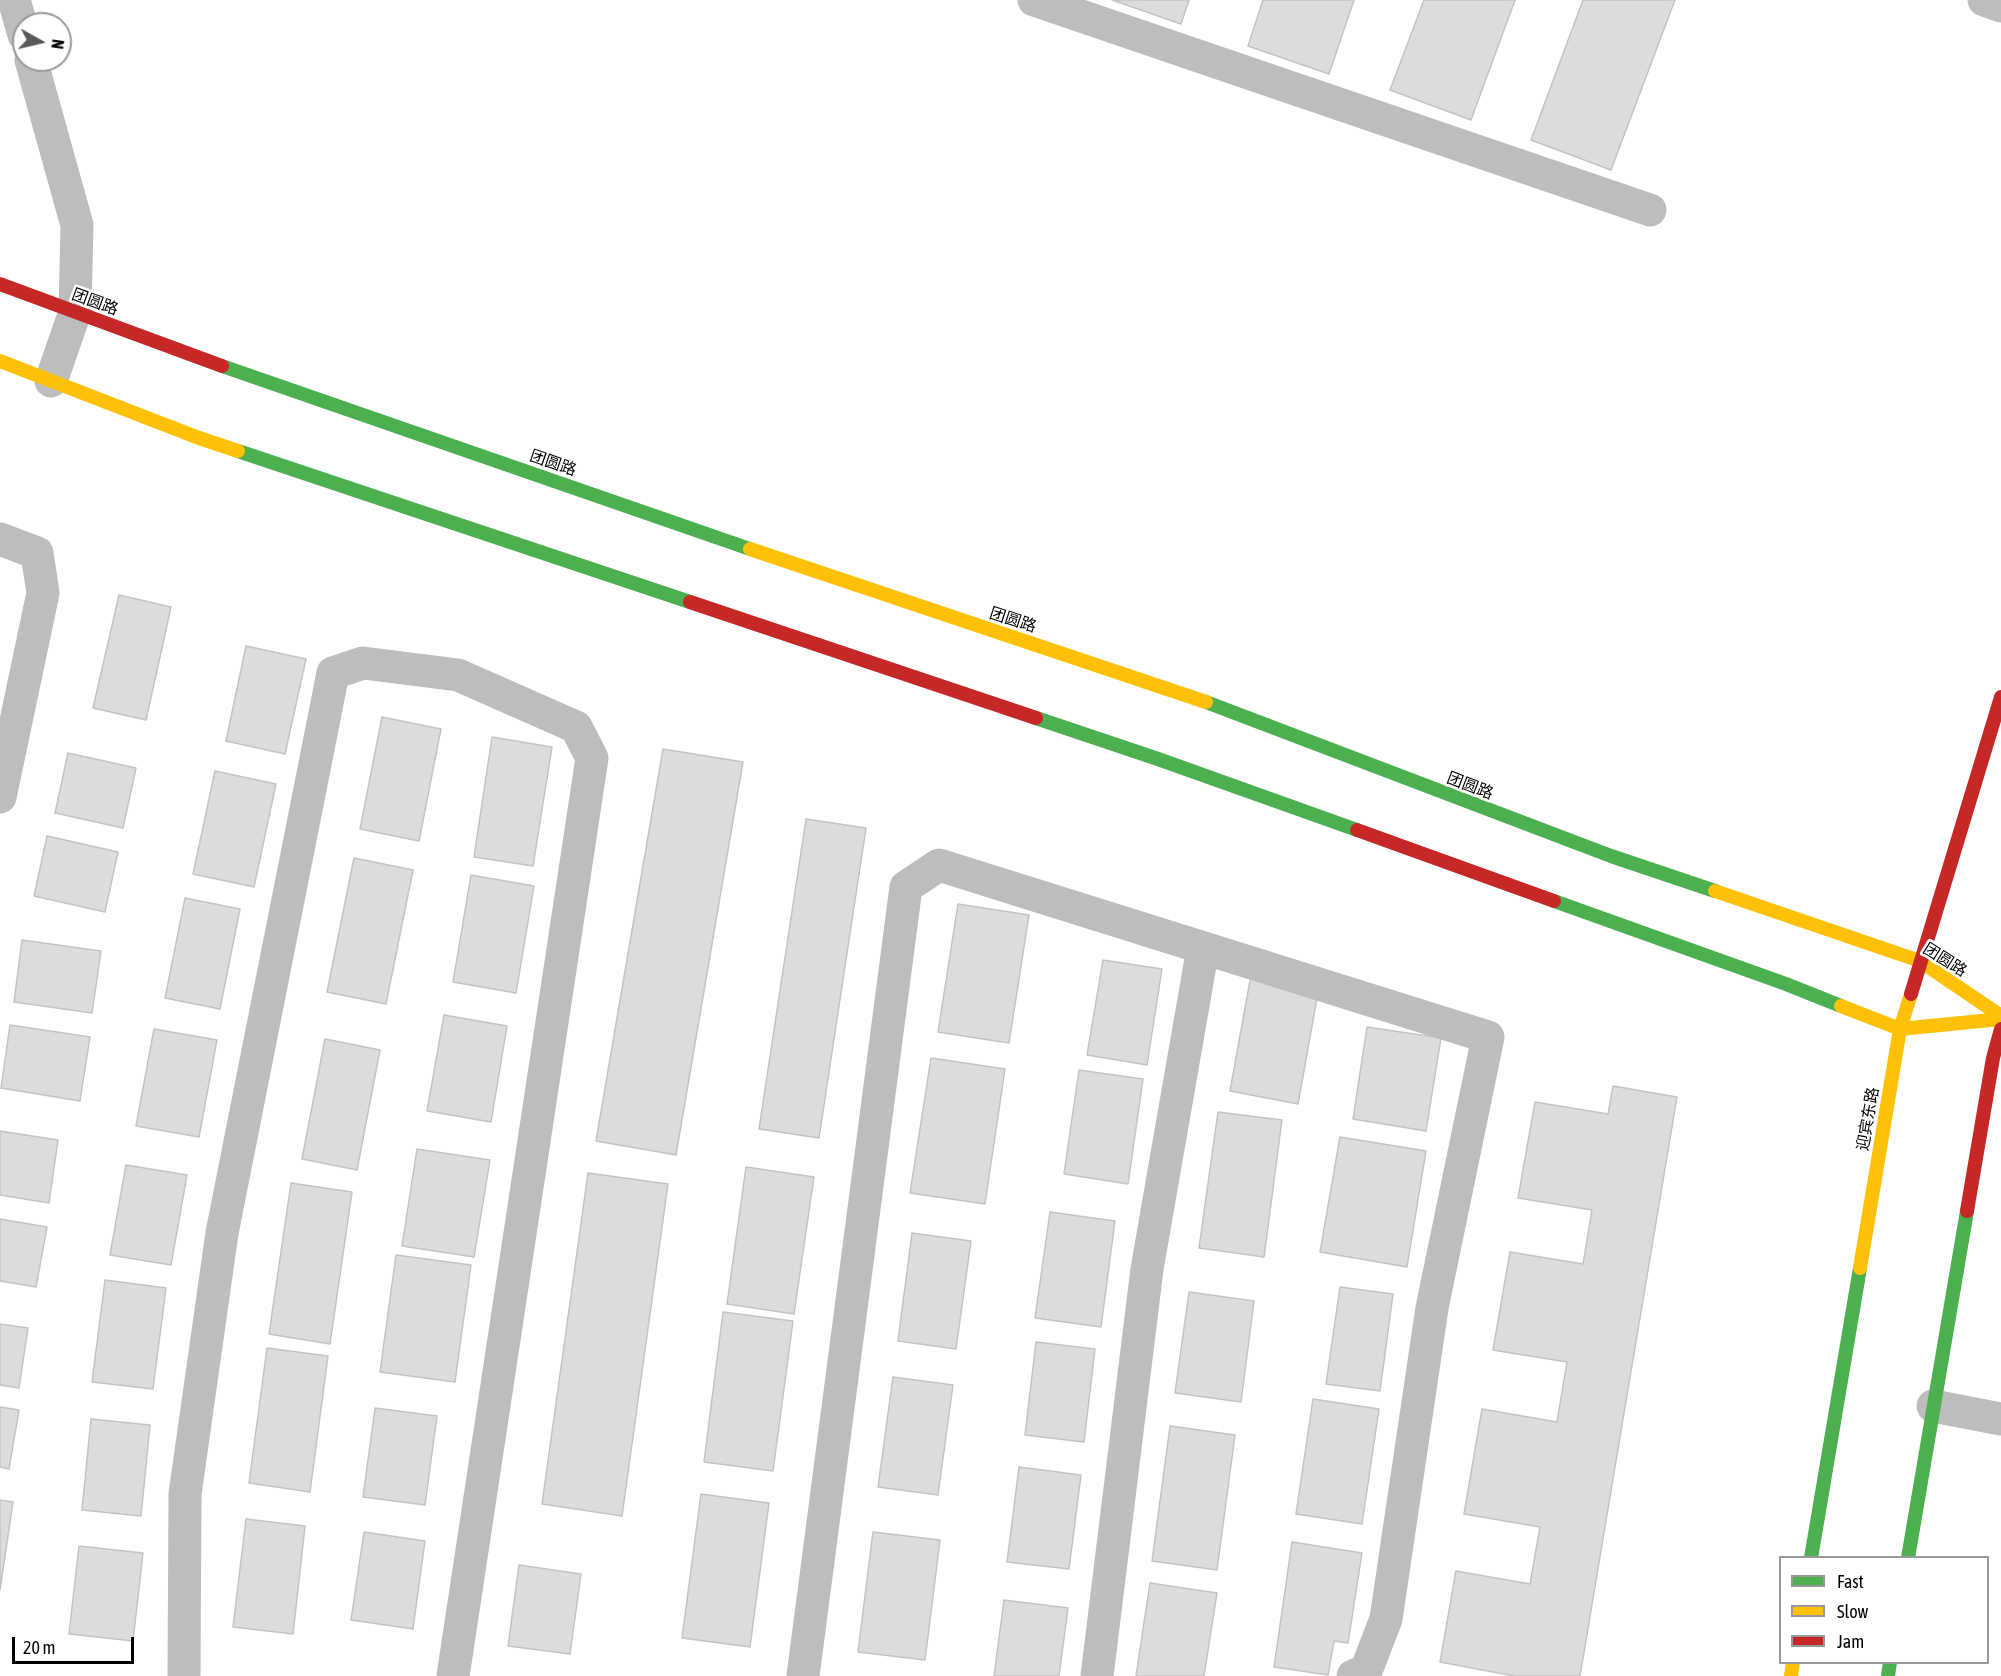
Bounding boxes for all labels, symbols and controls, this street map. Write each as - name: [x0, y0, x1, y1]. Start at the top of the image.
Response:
- north arrow: [12, 12, 72, 72]
- text: N: [48, 38, 67, 50]
- street label: 团圆路: [69, 285, 121, 319]
- street label: 团圆路: [527, 446, 579, 480]
- street label: 团圆路: [987, 603, 1039, 637]
- street label: 团圆路: [1444, 768, 1496, 804]
- street label: 团圆路: [1920, 939, 1970, 981]
- street label: 迎宾东路: [1853, 1086, 1883, 1152]
- legend: [1779, 1556, 1989, 1664]
- text: Fast: [1837, 1571, 1864, 1592]
- text: Slow: [1837, 1601, 1868, 1622]
- scale bar: [15, 1625, 136, 1663]
- text: Jam: [1837, 1631, 1864, 1652]
- text: 20 m: [23, 1637, 55, 1658]

